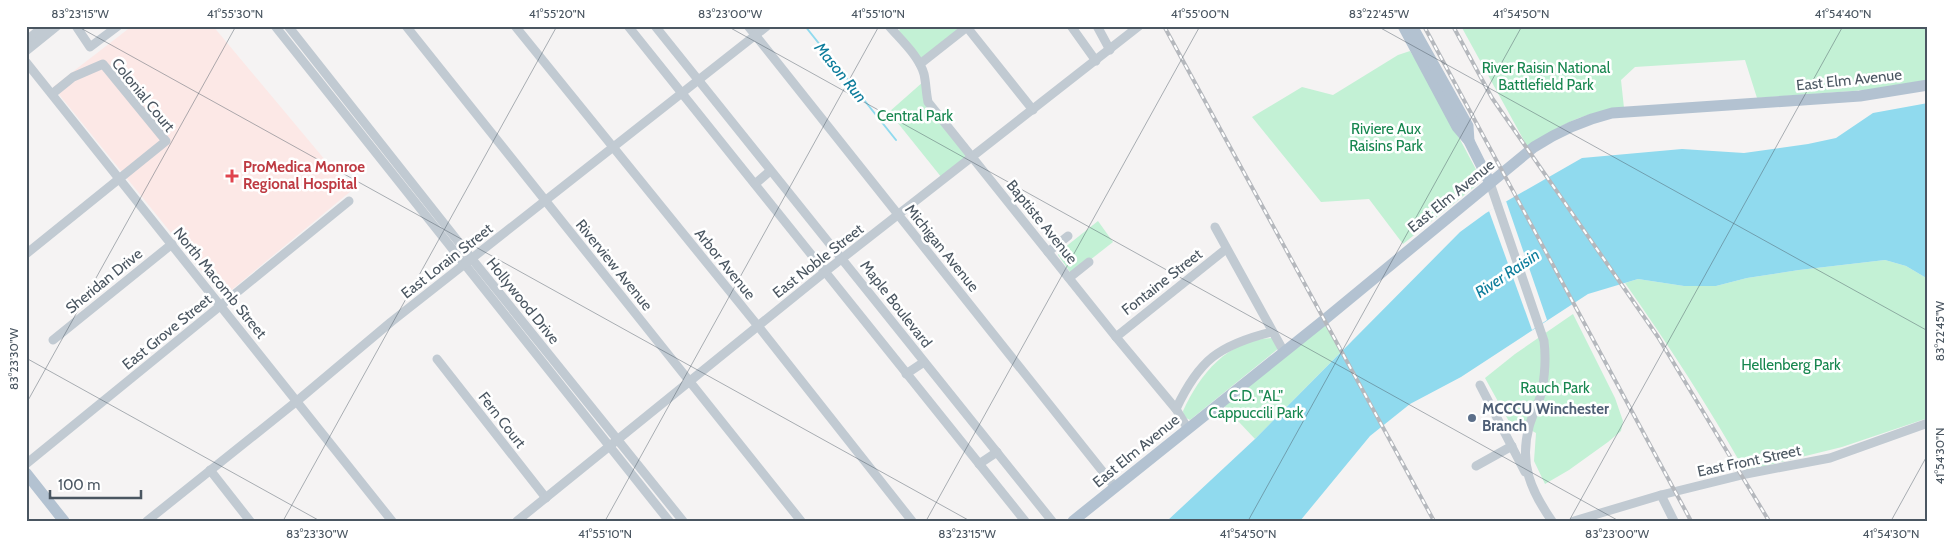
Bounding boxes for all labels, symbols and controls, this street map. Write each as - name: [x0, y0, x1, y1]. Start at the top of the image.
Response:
- text: 83°23'15"W: [51, 6, 110, 21]
- text: 41°55'30"N: [207, 6, 263, 21]
- text: 41°55'20"N: [529, 6, 585, 21]
- text: 83°23'00"W: [698, 6, 763, 21]
- text: 41°55'10"N: [851, 6, 905, 21]
- text: 41°55'00"N: [1171, 6, 1229, 21]
- text: 83°22'45"W: [1349, 6, 1410, 21]
- text: 41°54'50"N: [1493, 6, 1549, 21]
- text: 41°54'40"N: [1814, 6, 1872, 21]
- water label: Mason Run: [810, 38, 871, 106]
- street label: Colonial Court: [108, 55, 178, 135]
- park label: River Raisin National Battlefield Park: [1482, 59, 1611, 94]
- street label: East Elm Avenue: [1795, 65, 1903, 94]
- park label: Central Park: [877, 107, 953, 125]
- park label: Riviere Aux Raisins Park: [1349, 120, 1423, 155]
- street label: East Elm Avenue: [1404, 155, 1498, 236]
- place label: ProMedica Monroe Regional Hospital: [243, 158, 365, 193]
- marker: ProMedica Monroe Regional Hospital: [225, 169, 239, 183]
- street label: Baptiste Avenue: [1003, 177, 1081, 268]
- street label: Michigan Avenue: [901, 201, 983, 296]
- street label: Riverview Avenue: [572, 216, 656, 314]
- street label: East Lorain Street: [398, 220, 496, 302]
- street label: East Noble Street: [769, 220, 867, 302]
- street label: North Macomb Street: [170, 224, 270, 342]
- street label: Arbor Avenue: [691, 225, 759, 303]
- street label: Sheridan Drive: [62, 244, 146, 317]
- street label: Fontaine Street: [1118, 245, 1206, 319]
- water label: River Raisin: [1471, 245, 1543, 302]
- street label: Hollywood Drive: [483, 254, 563, 348]
- street label: Maple Boulevard: [856, 257, 936, 351]
- street label: East Grove Street: [119, 291, 215, 373]
- text: 83°22'45"W: [1932, 300, 1947, 361]
- text: 83°23'30"W: [6, 327, 21, 390]
- park label: Hellenberg Park: [1741, 356, 1841, 374]
- park label: Rauch Park: [1520, 379, 1590, 397]
- park label: C.D. "AL" Cappuccili Park: [1209, 387, 1304, 422]
- street label: Fern Court: [474, 388, 530, 452]
- place label: MCCCU Winchester Branch: [1482, 400, 1609, 435]
- street label: East Elm Avenue: [1089, 410, 1183, 491]
- marker: MCCCU Winchester Branch: [1466, 412, 1478, 424]
- text: 41°54'30"N: [1932, 428, 1947, 484]
- street label: East Front Street: [1696, 441, 1802, 481]
- scale bar: [50, 467, 141, 499]
- text: 100 m: [58, 476, 100, 494]
- text: 83°23'30"W: [286, 526, 349, 541]
- text: 41°55'10"N: [578, 526, 632, 541]
- text: 83°23'15"W: [938, 526, 997, 541]
- text: 41°54'50"N: [1220, 526, 1276, 541]
- text: 83°23'00"W: [1585, 526, 1650, 541]
- text: 41°54'30"N: [1863, 526, 1919, 541]

